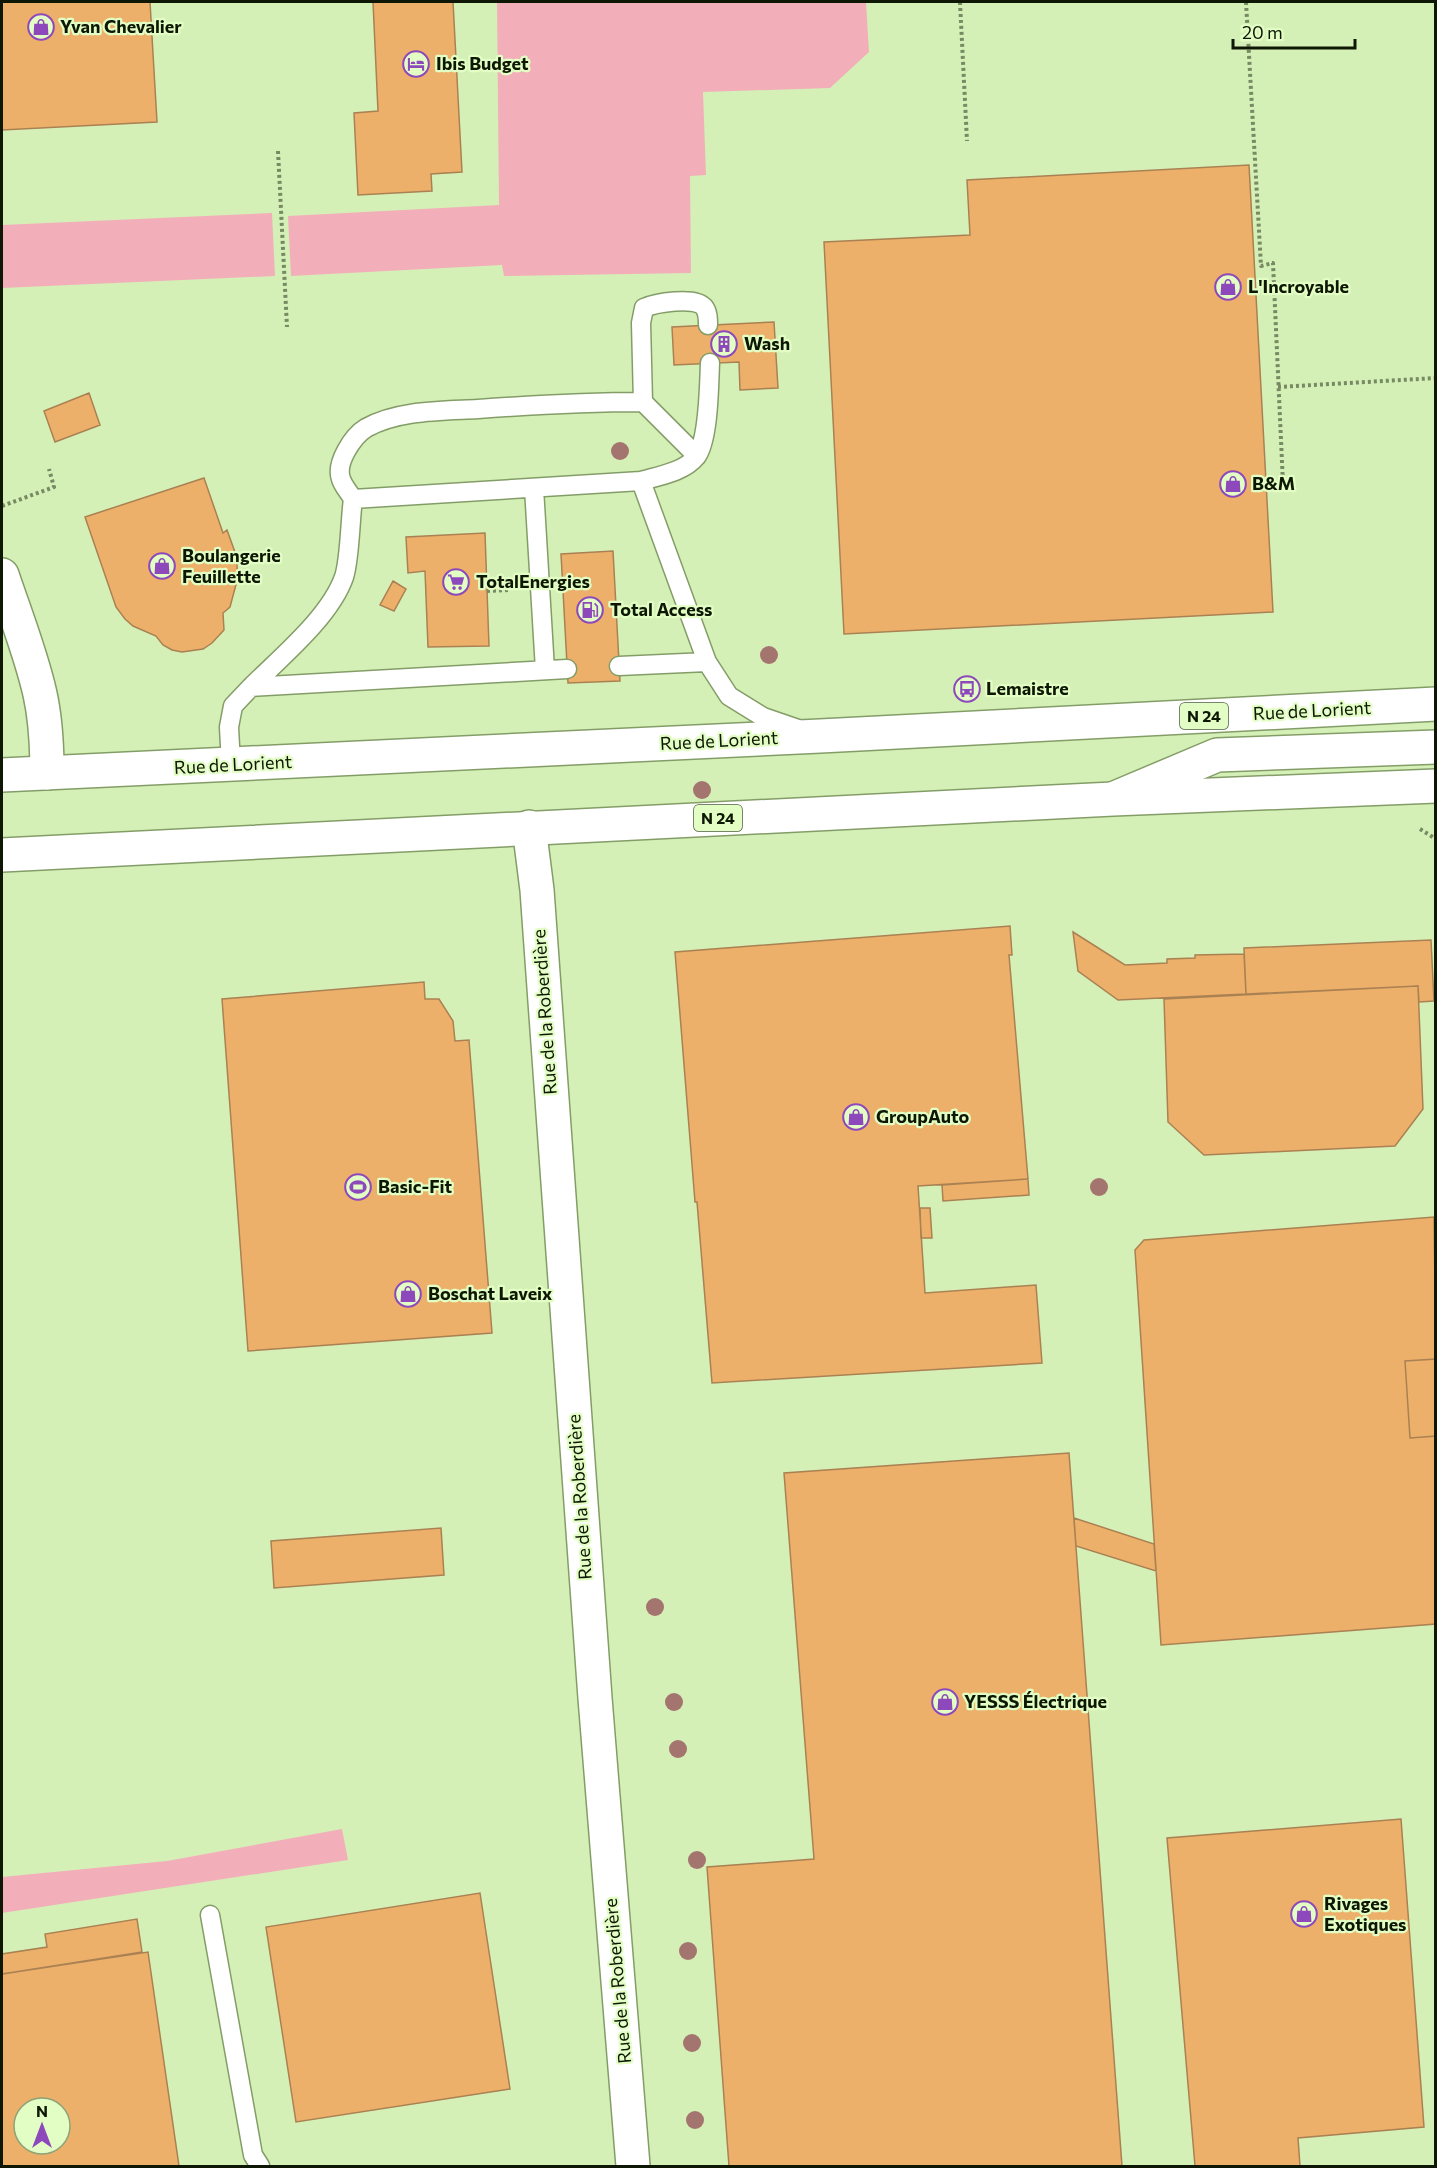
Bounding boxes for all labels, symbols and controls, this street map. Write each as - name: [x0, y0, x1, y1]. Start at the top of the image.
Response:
- shop icon: Yvan Chevalier: [26, 12, 56, 42]
- scale bar: [1233, 12, 1354, 50]
- place label: Yvan Chevalier: [60, 15, 182, 37]
- text: 20 m: [1242, 21, 1283, 43]
- hotel icon: Ibis Budget: [401, 49, 431, 79]
- place label: Ibis Budget: [436, 52, 529, 74]
- shop icon: L'Incroyable: [1213, 272, 1243, 302]
- place label: L'Incroyable: [1248, 275, 1349, 297]
- building icon: Wash: [709, 329, 739, 359]
- place label: Wash: [744, 332, 790, 354]
- shop icon: B&M: [1218, 469, 1248, 499]
- place label: B&M: [1252, 472, 1295, 494]
- place label: Boulangerie Feuillette: [182, 544, 281, 587]
- shop icon: Boulangerie Feuillette: [147, 551, 177, 581]
- supermarket icon: TotalEnergies: [441, 567, 471, 597]
- place label: TotalEnergies: [476, 570, 590, 592]
- fuel station icon: Total Access: [575, 595, 605, 625]
- place label: Total Access: [610, 598, 713, 620]
- bus stop icon: Lemaistre: [952, 674, 982, 704]
- place label: Lemaistre: [986, 677, 1069, 699]
- street label: Rue de Lorient: [1252, 696, 1372, 724]
- road number: N 24: [1180, 703, 1228, 729]
- street label: Rue de Lorient: [659, 726, 779, 754]
- street label: Rue de Lorient: [173, 750, 293, 778]
- road number: N 24: [694, 805, 742, 831]
- street label: Rue de la Roberdière: [527, 929, 561, 1096]
- shop icon: GroupAuto: [841, 1102, 871, 1132]
- place label: GroupAuto: [876, 1105, 970, 1127]
- sports icon: Basic-Fit: [343, 1172, 373, 1202]
- place label: Basic-Fit: [378, 1175, 453, 1197]
- shop icon: Boschat Laveix: [393, 1279, 423, 1309]
- place label: Boschat Laveix: [428, 1282, 552, 1304]
- street label: Rue de la Roberdière: [562, 1414, 596, 1581]
- shop icon: YESSS Électrique: [930, 1687, 960, 1717]
- place label: YESSS Électrique: [964, 1690, 1107, 1712]
- place label: Rivages Exotiques: [1324, 1892, 1407, 1935]
- street label: Rue de la Roberdière: [599, 1898, 635, 2065]
- shop icon: Rivages Exotiques: [1289, 1899, 1319, 1929]
- north arrow: [12, 2096, 72, 2156]
- text: N: [36, 2101, 48, 2120]

